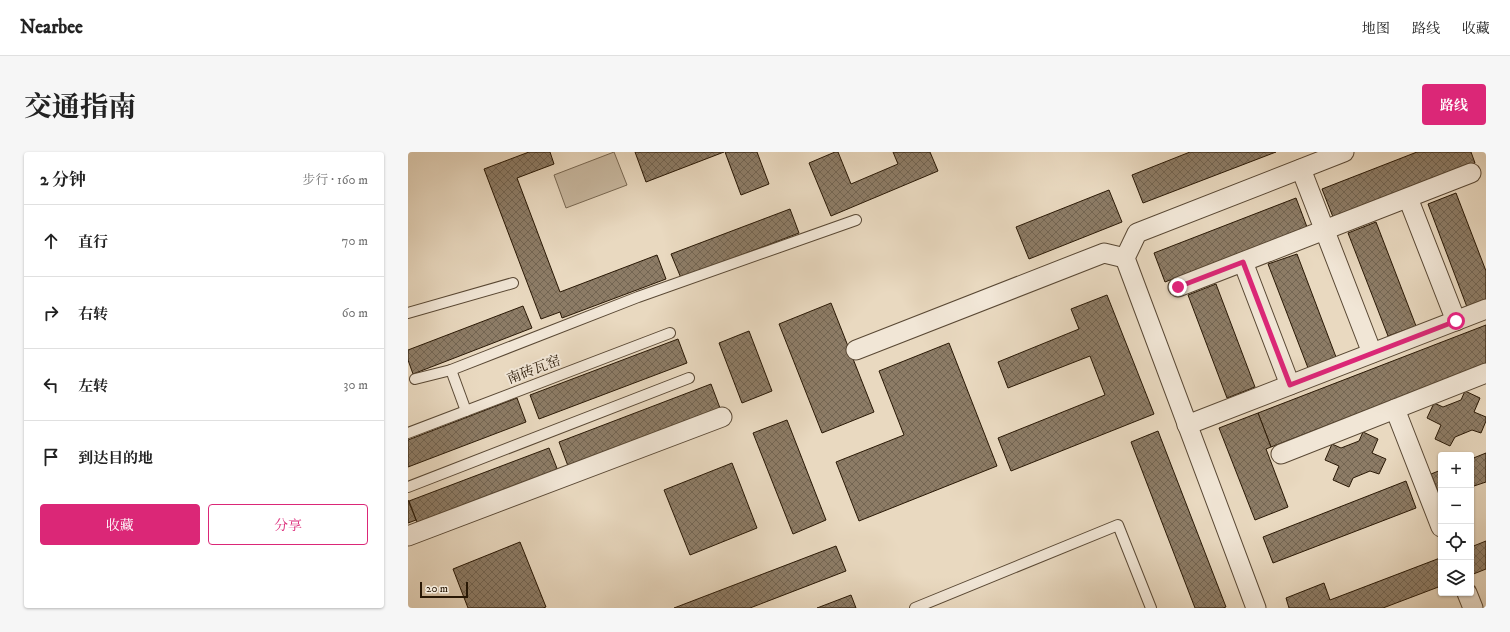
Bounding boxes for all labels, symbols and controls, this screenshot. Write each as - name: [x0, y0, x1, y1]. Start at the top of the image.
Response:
- text: Nearbee: [20, 16, 83, 39]
- text: 地图: [1362, 20, 1390, 38]
- text: 路线: [1412, 20, 1440, 38]
- text: 收藏: [1462, 20, 1490, 38]
- button: 路线: [1422, 84, 1486, 125]
- text: 交通指南: [24, 90, 136, 125]
- text: 2 分钟: [40, 169, 86, 191]
- text: 步行 · 160 m: [302, 172, 368, 188]
- icon: ahead: [40, 230, 62, 252]
- text: 直行: [78, 233, 108, 252]
- text: 70 m: [342, 233, 368, 249]
- route end: [1169, 278, 1187, 296]
- icon: right: [40, 302, 62, 324]
- text: 右转: [78, 305, 108, 324]
- text: 60 m: [342, 305, 368, 321]
- route start: [1447, 312, 1465, 330]
- street label: 南砖瓦窑: [505, 352, 563, 388]
- icon: left: [40, 374, 62, 396]
- text: 左转: [78, 377, 108, 396]
- text: 30 m: [344, 377, 368, 393]
- icon: arrive: [40, 446, 62, 468]
- text: 到达目的地: [78, 449, 153, 468]
- map controls: [1438, 452, 1474, 596]
- button: +: [1438, 452, 1474, 488]
- button: −: [1438, 488, 1474, 524]
- button: 收藏: [40, 504, 200, 545]
- button: 分享: [208, 504, 368, 545]
- button: locate: [1438, 524, 1474, 560]
- button: layers: [1438, 560, 1474, 596]
- scale bar: [420, 580, 468, 599]
- text: 20 m: [426, 582, 448, 596]

